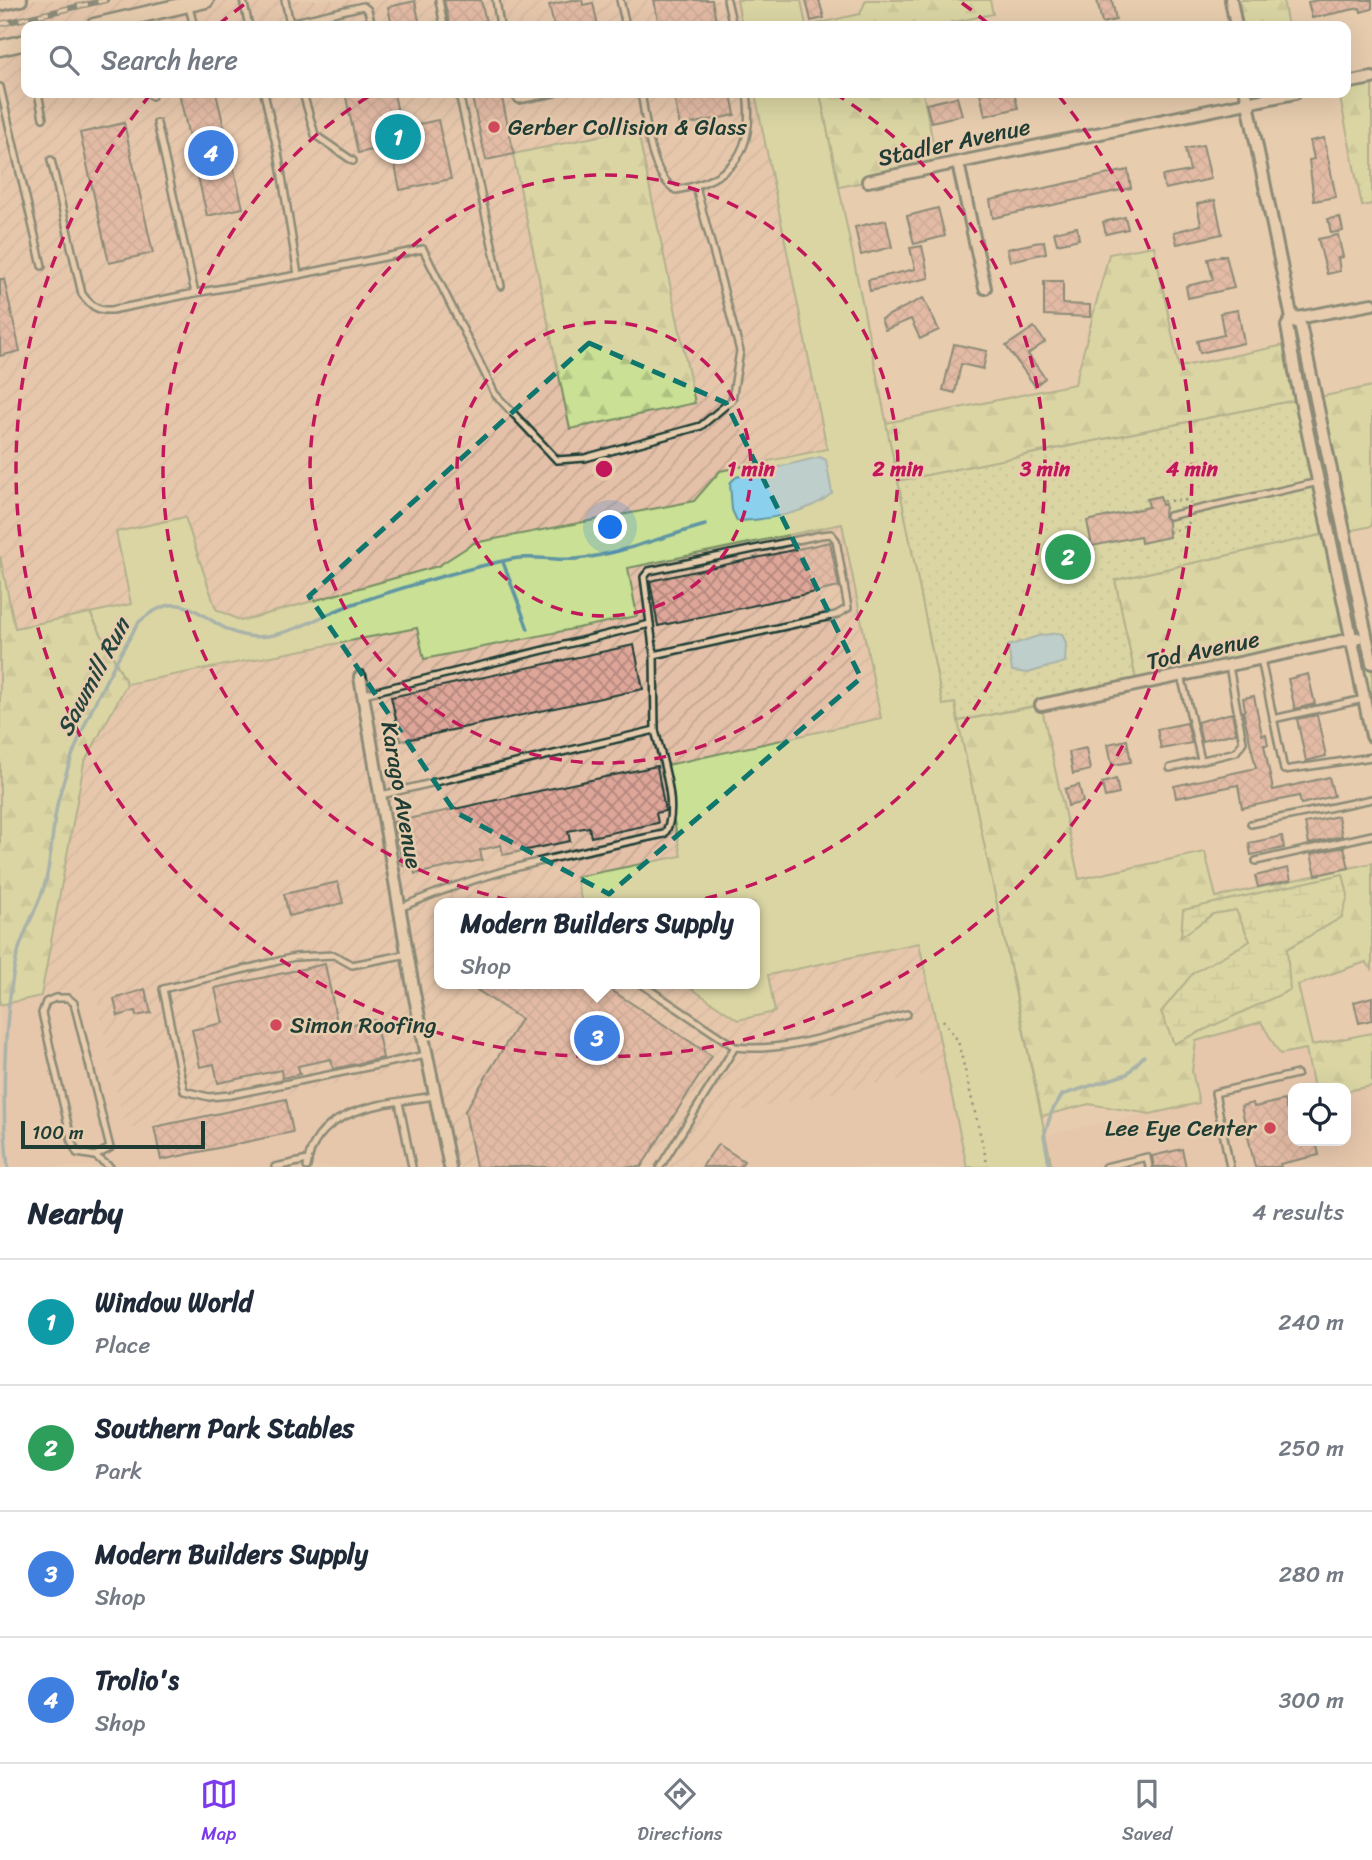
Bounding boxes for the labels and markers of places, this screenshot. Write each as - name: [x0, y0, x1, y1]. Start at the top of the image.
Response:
- place label: Gerber Collision & Glass: [508, 107, 747, 148]
- pin: 1: [375, 111, 421, 163]
- marker: Gerber Collision & Glass: [486, 119, 502, 135]
- pin: 4: [188, 127, 234, 179]
- centre of rings: [592, 457, 616, 481]
- pin: 2: [1045, 531, 1091, 583]
- place label: Simon Roofing: [290, 1005, 437, 1046]
- pin: 3: [574, 1012, 620, 1064]
- marker: Simon Roofing: [268, 1017, 284, 1033]
- place label: Lee Eye Center: [1105, 1108, 1258, 1149]
- marker: Lee Eye Center: [1262, 1120, 1278, 1136]

